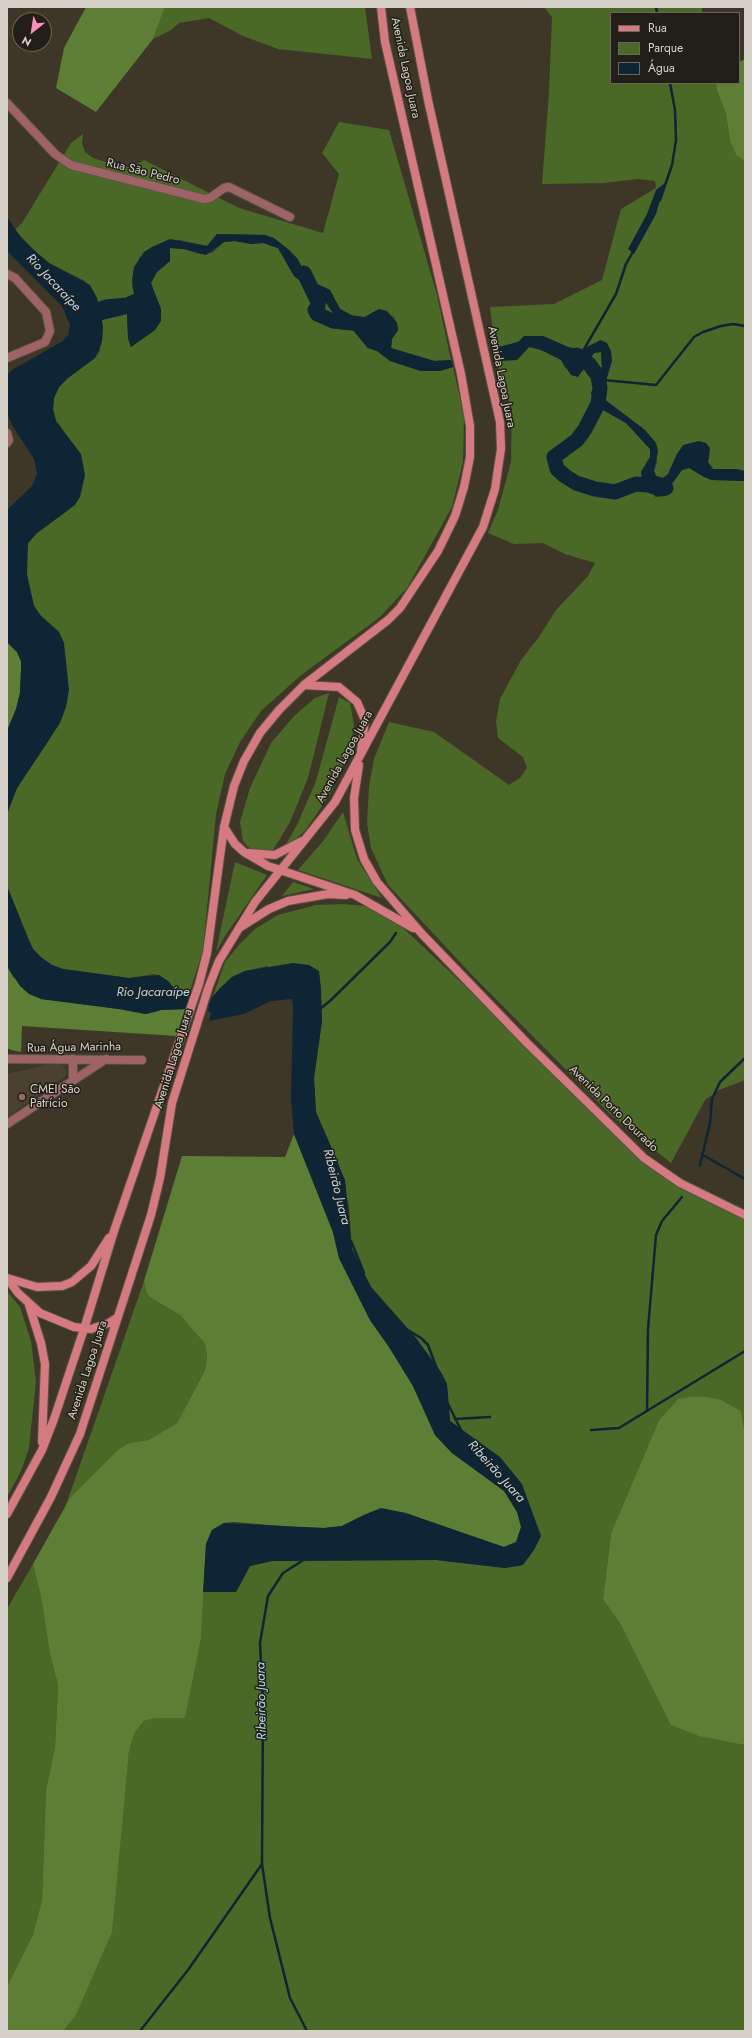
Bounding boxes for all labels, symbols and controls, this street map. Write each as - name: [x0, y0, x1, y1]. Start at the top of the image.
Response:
- north arrow: [12, 12, 52, 52]
- legend: [610, 12, 740, 84]
- street label: Avenida Lagoa Juara: [387, 16, 423, 120]
- text: Rua: [648, 19, 667, 37]
- text: N: [19, 32, 34, 51]
- text: Parque: [648, 39, 683, 57]
- text: Água: [648, 59, 675, 77]
- street label: Rua São Pedro: [105, 156, 181, 188]
- water label: Rio Jacaraípe: [22, 251, 84, 315]
- street label: Avenida Lagoa Juara: [484, 325, 518, 429]
- street label: Avenida Lagoa Juara: [314, 708, 376, 806]
- water label: Rio Jacaraípe: [116, 985, 190, 1001]
- street label: Avenida Lagoa Juara: [152, 1008, 196, 1110]
- street label: Rua Água Marinha: [27, 1040, 121, 1056]
- street label: Avenida Porto Dourado: [565, 1063, 661, 1155]
- place label: CMEI São Patrício: [30, 1083, 80, 1111]
- marker: CMEI São Patrício: [17, 1092, 27, 1102]
- water label: Ribeirão Juara: [319, 1147, 353, 1227]
- street label: Avenida Lagoa Juara: [65, 1319, 111, 1421]
- water label: Ribeirão Juara: [464, 1438, 528, 1506]
- water label: Ribeirão Juara: [254, 1662, 270, 1740]

